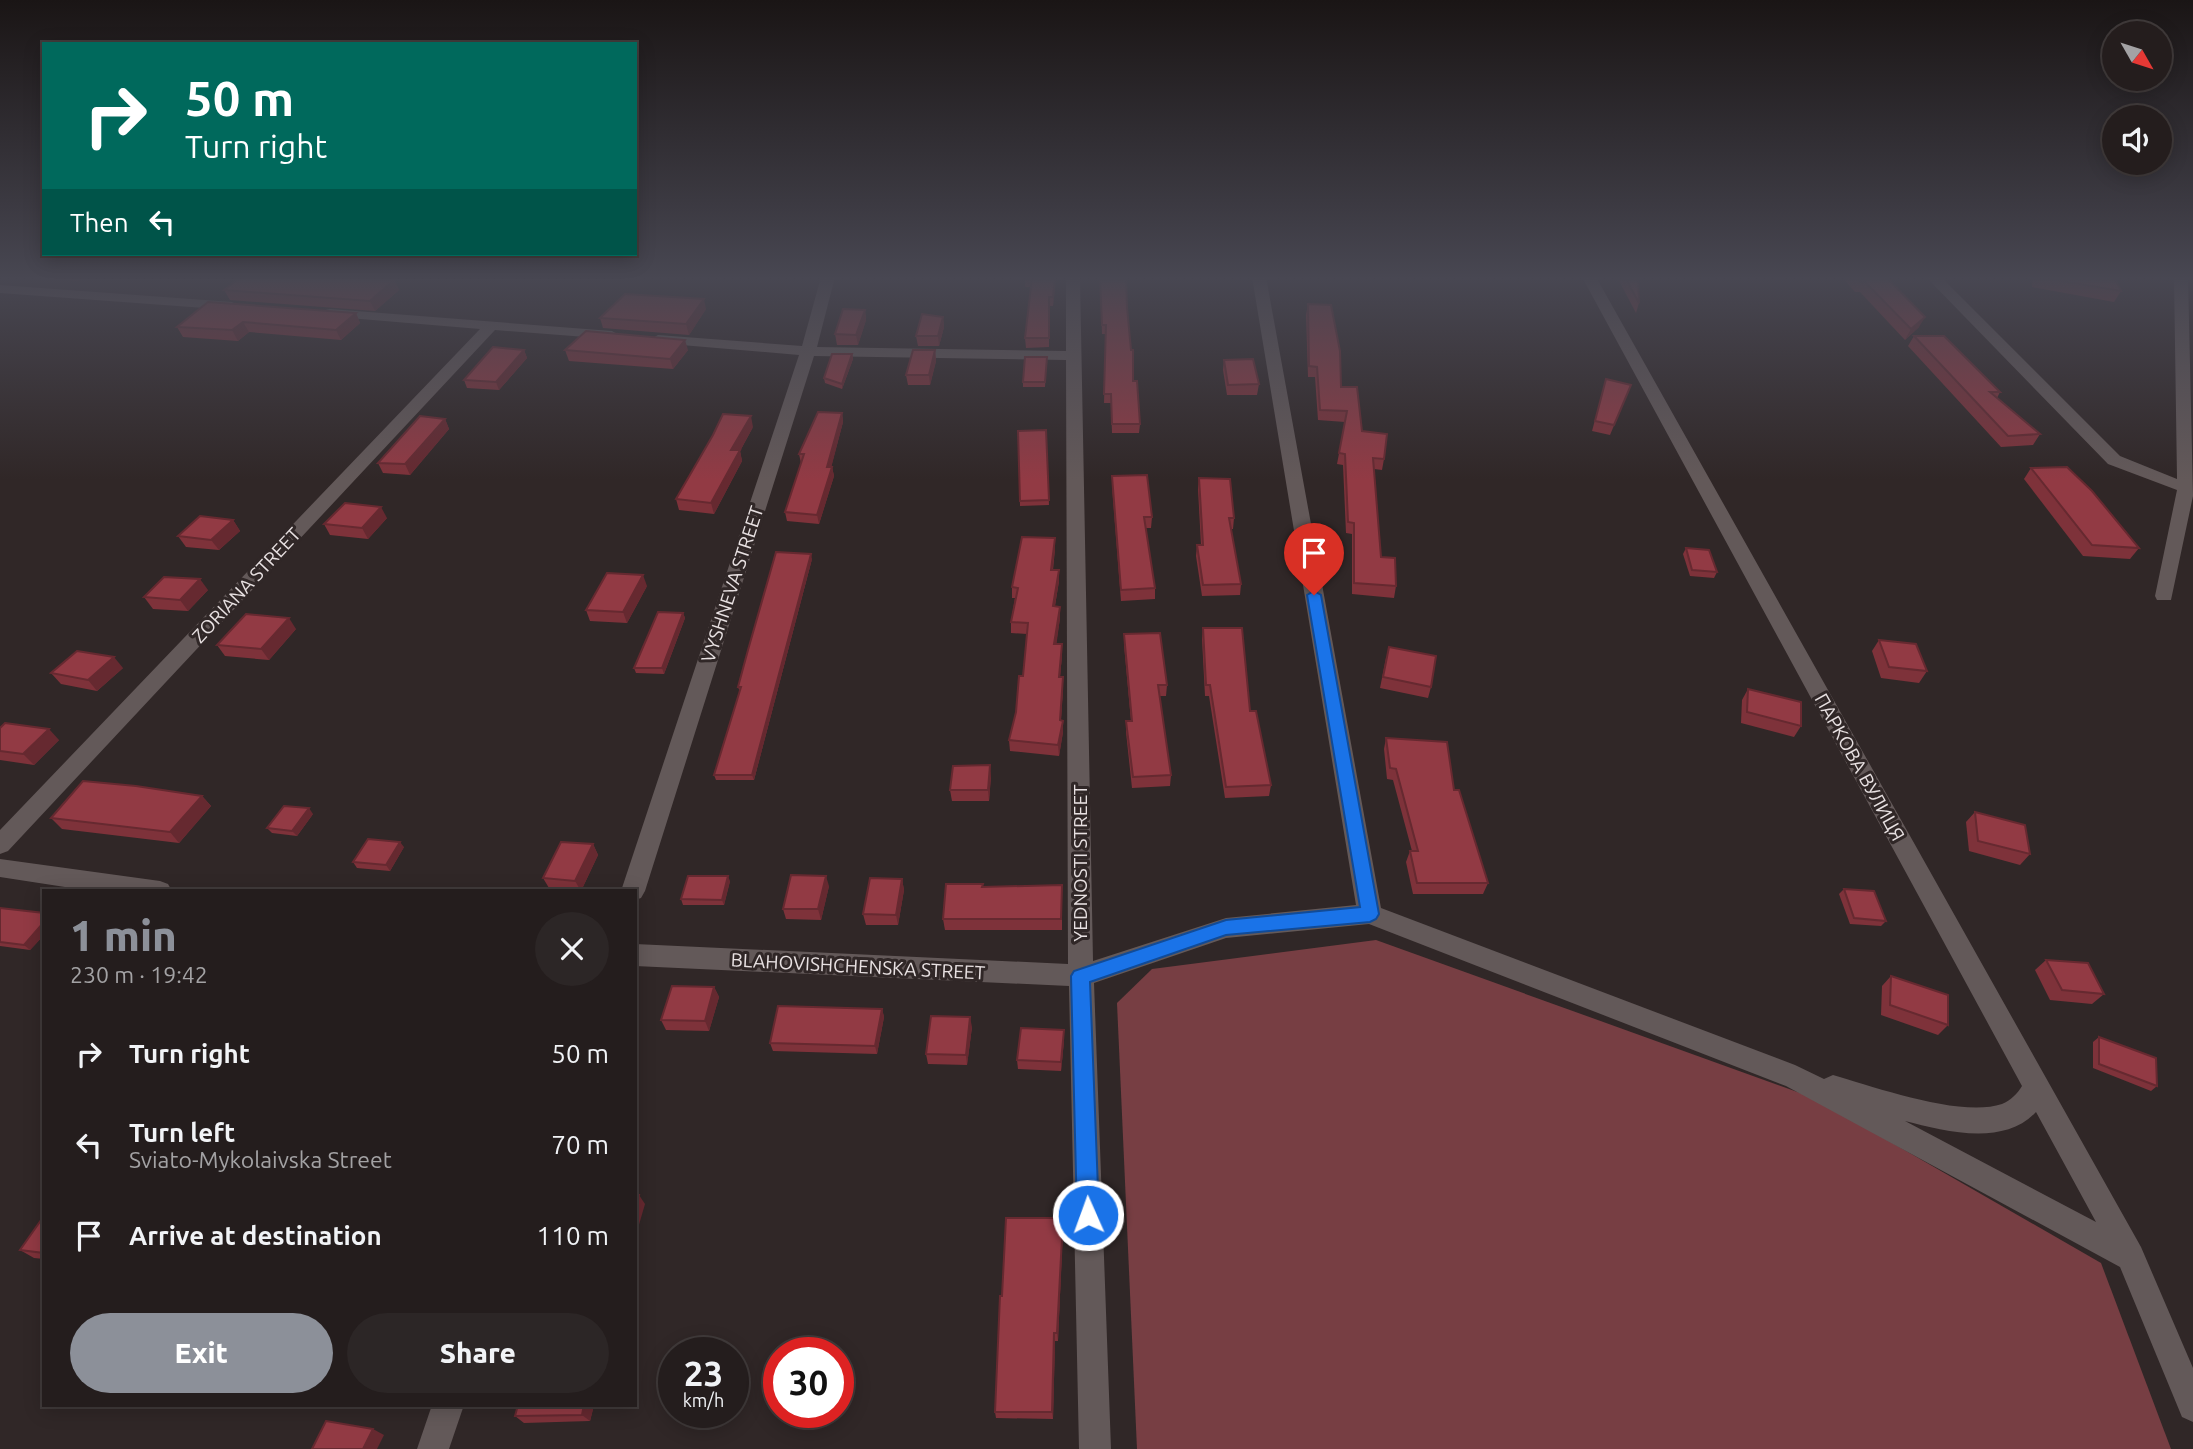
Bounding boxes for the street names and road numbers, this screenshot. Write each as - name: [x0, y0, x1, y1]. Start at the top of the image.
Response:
- street label: VYSHNEVA STREET: [696, 503, 768, 665]
- street label: ZORIANA STREET: [187, 523, 305, 647]
- street label: ПАРКОВА ВУЛИЦЯ: [1810, 690, 1910, 844]
- street label: YEDNOSTI STREET: [1069, 784, 1091, 942]
- street label: BLAHOVISHCHENSKA STREET: [730, 948, 986, 984]

